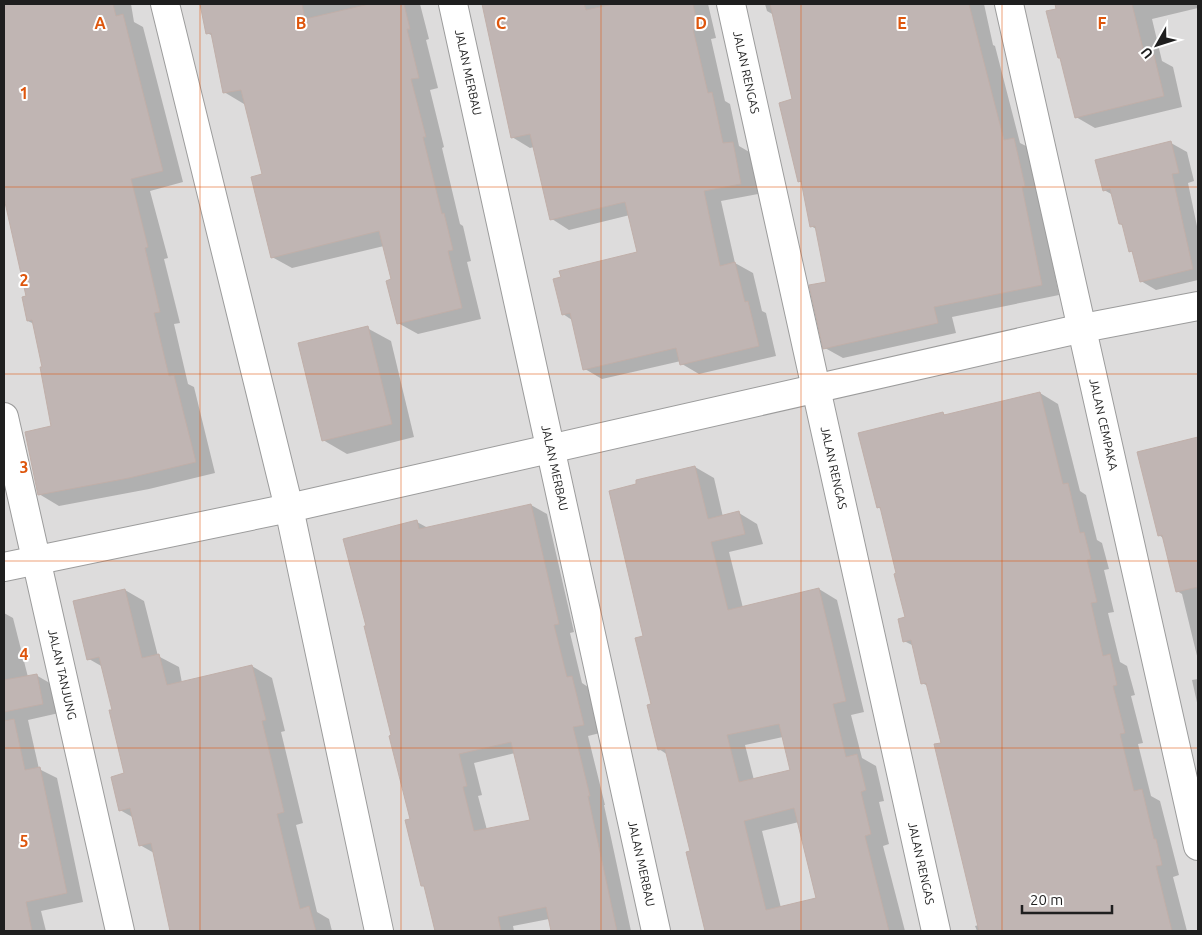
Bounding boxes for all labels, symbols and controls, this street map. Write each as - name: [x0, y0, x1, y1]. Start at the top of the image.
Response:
- text: A: [94, 14, 106, 32]
- text: B: [296, 14, 306, 32]
- text: C: [496, 14, 506, 32]
- text: D: [695, 14, 707, 32]
- text: E: [897, 14, 907, 32]
- text: F: [1098, 14, 1107, 32]
- north arrow: [1132, 20, 1182, 70]
- street label: JALAN MERBAU: [453, 28, 484, 116]
- street label: JALAN RENGAS: [731, 30, 762, 115]
- text: U: [1138, 44, 1156, 62]
- text: 1: [19, 84, 29, 102]
- text: 2: [19, 271, 29, 289]
- street label: JALAN CEMPAKA: [1087, 377, 1121, 472]
- street label: JALAN MERBAU: [539, 424, 571, 512]
- street label: JALAN RENGAS: [819, 425, 850, 510]
- text: 3: [19, 458, 29, 476]
- street label: JALAN TANJUNG: [46, 628, 79, 721]
- text: 4: [19, 645, 29, 663]
- street label: JALAN MERBAU: [626, 819, 657, 908]
- street label: JALAN RENGAS: [906, 821, 937, 906]
- text: 5: [19, 832, 29, 850]
- scale bar: [1022, 882, 1112, 914]
- text: 20 m: [1030, 891, 1063, 908]

